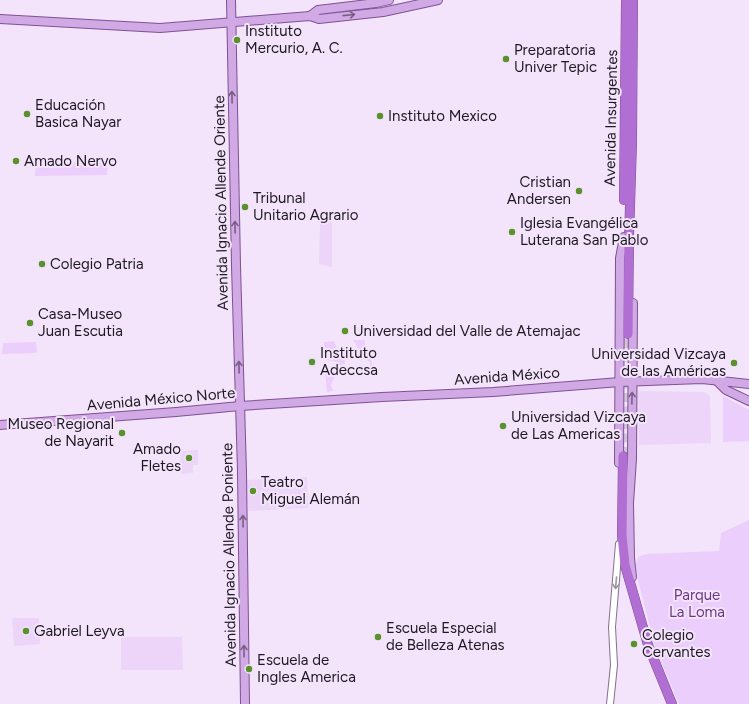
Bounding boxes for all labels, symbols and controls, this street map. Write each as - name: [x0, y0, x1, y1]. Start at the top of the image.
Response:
- one-way arrow: [342, 12, 355, 19]
- place label: Instituto Mercurio, A. C.: [245, 22, 343, 57]
- marker: Instituto Mercurio, A. C.: [232, 35, 242, 45]
- place label: Preparatoria Univer Tepic: [514, 41, 597, 76]
- street label: Avenida Insurgentes: [601, 49, 621, 187]
- marker: Preparatoria Univer Tepic: [501, 54, 511, 64]
- one-way arrow: [229, 91, 236, 104]
- street label: Avenida Ignacio Allende Oriente: [210, 95, 232, 311]
- place label: Educación Basica Nayar: [35, 96, 121, 131]
- place label: Instituto Mexico: [388, 107, 497, 125]
- marker: Educación Basica Nayar: [22, 109, 32, 119]
- marker: Instituto Mexico: [375, 111, 385, 121]
- place label: Amado Nervo: [24, 152, 117, 170]
- marker: Amado Nervo: [11, 156, 21, 166]
- place label: Cristian Andersen: [507, 173, 571, 208]
- marker: Cristian Andersen: [574, 186, 584, 196]
- place label: Tribunal Unitario Agrario: [253, 189, 359, 224]
- marker: Tribunal Unitario Agrario: [240, 202, 250, 212]
- place label: Iglesia Evangélica Luterana San Pablo: [520, 214, 649, 249]
- one-way arrow: [231, 221, 239, 234]
- marker: Iglesia Evangélica Luterana San Pablo: [507, 227, 517, 237]
- place label: Colegio Patria: [50, 255, 144, 273]
- marker: Colegio Patria: [37, 259, 47, 269]
- place label: Casa-Museo Juan Escutia: [38, 305, 123, 340]
- marker: Casa-Museo Juan Escutia: [25, 318, 35, 328]
- place label: Universidad del Valle de Atemajac: [353, 322, 581, 340]
- marker: Universidad del Valle de Atemajac: [340, 326, 350, 336]
- place label: Instituto Adeccsa: [320, 344, 378, 379]
- place label: Universidad Vizcaya de las Américas: [591, 345, 726, 380]
- marker: Instituto Adeccsa: [307, 357, 317, 367]
- marker: Universidad Vizcaya de las Américas: [729, 358, 739, 368]
- one-way arrow: [235, 361, 243, 374]
- street label: Avenida México: [453, 363, 561, 389]
- street label: Avenida México Norte: [86, 384, 236, 414]
- one-way arrow: [628, 392, 636, 405]
- place label: Universidad Vizcaya de Las Americas: [511, 408, 646, 443]
- place label: Museo Regional de Nayarit: [7, 415, 114, 450]
- marker: Universidad Vizcaya de Las Americas: [498, 421, 508, 431]
- marker: Museo Regional de Nayarit: [117, 428, 127, 438]
- place label: Amado Fletes: [133, 440, 181, 475]
- street label: Avenida Ignacio Allende Poniente: [218, 443, 240, 667]
- marker: Amado Fletes: [184, 453, 194, 463]
- place label: Teatro Miguel Alemán: [261, 473, 360, 508]
- marker: Teatro Miguel Alemán: [248, 486, 258, 496]
- one-way arrow: [240, 515, 247, 528]
- one-way arrow: [612, 576, 620, 589]
- park label: Parque La Loma: [669, 586, 725, 621]
- place label: Escuela Especial de Belleza Atenas: [386, 619, 505, 654]
- place label: Gabriel Leyva: [34, 622, 125, 640]
- marker: Gabriel Leyva: [21, 626, 31, 636]
- place label: Colegio Cervantes: [642, 626, 711, 661]
- marker: Escuela Especial de Belleza Atenas: [373, 632, 383, 642]
- marker: Colegio Cervantes: [629, 639, 639, 649]
- one-way arrow: [240, 645, 248, 658]
- place label: Escuela de Ingles America: [257, 651, 356, 686]
- marker: Escuela de Ingles America: [244, 664, 254, 674]

